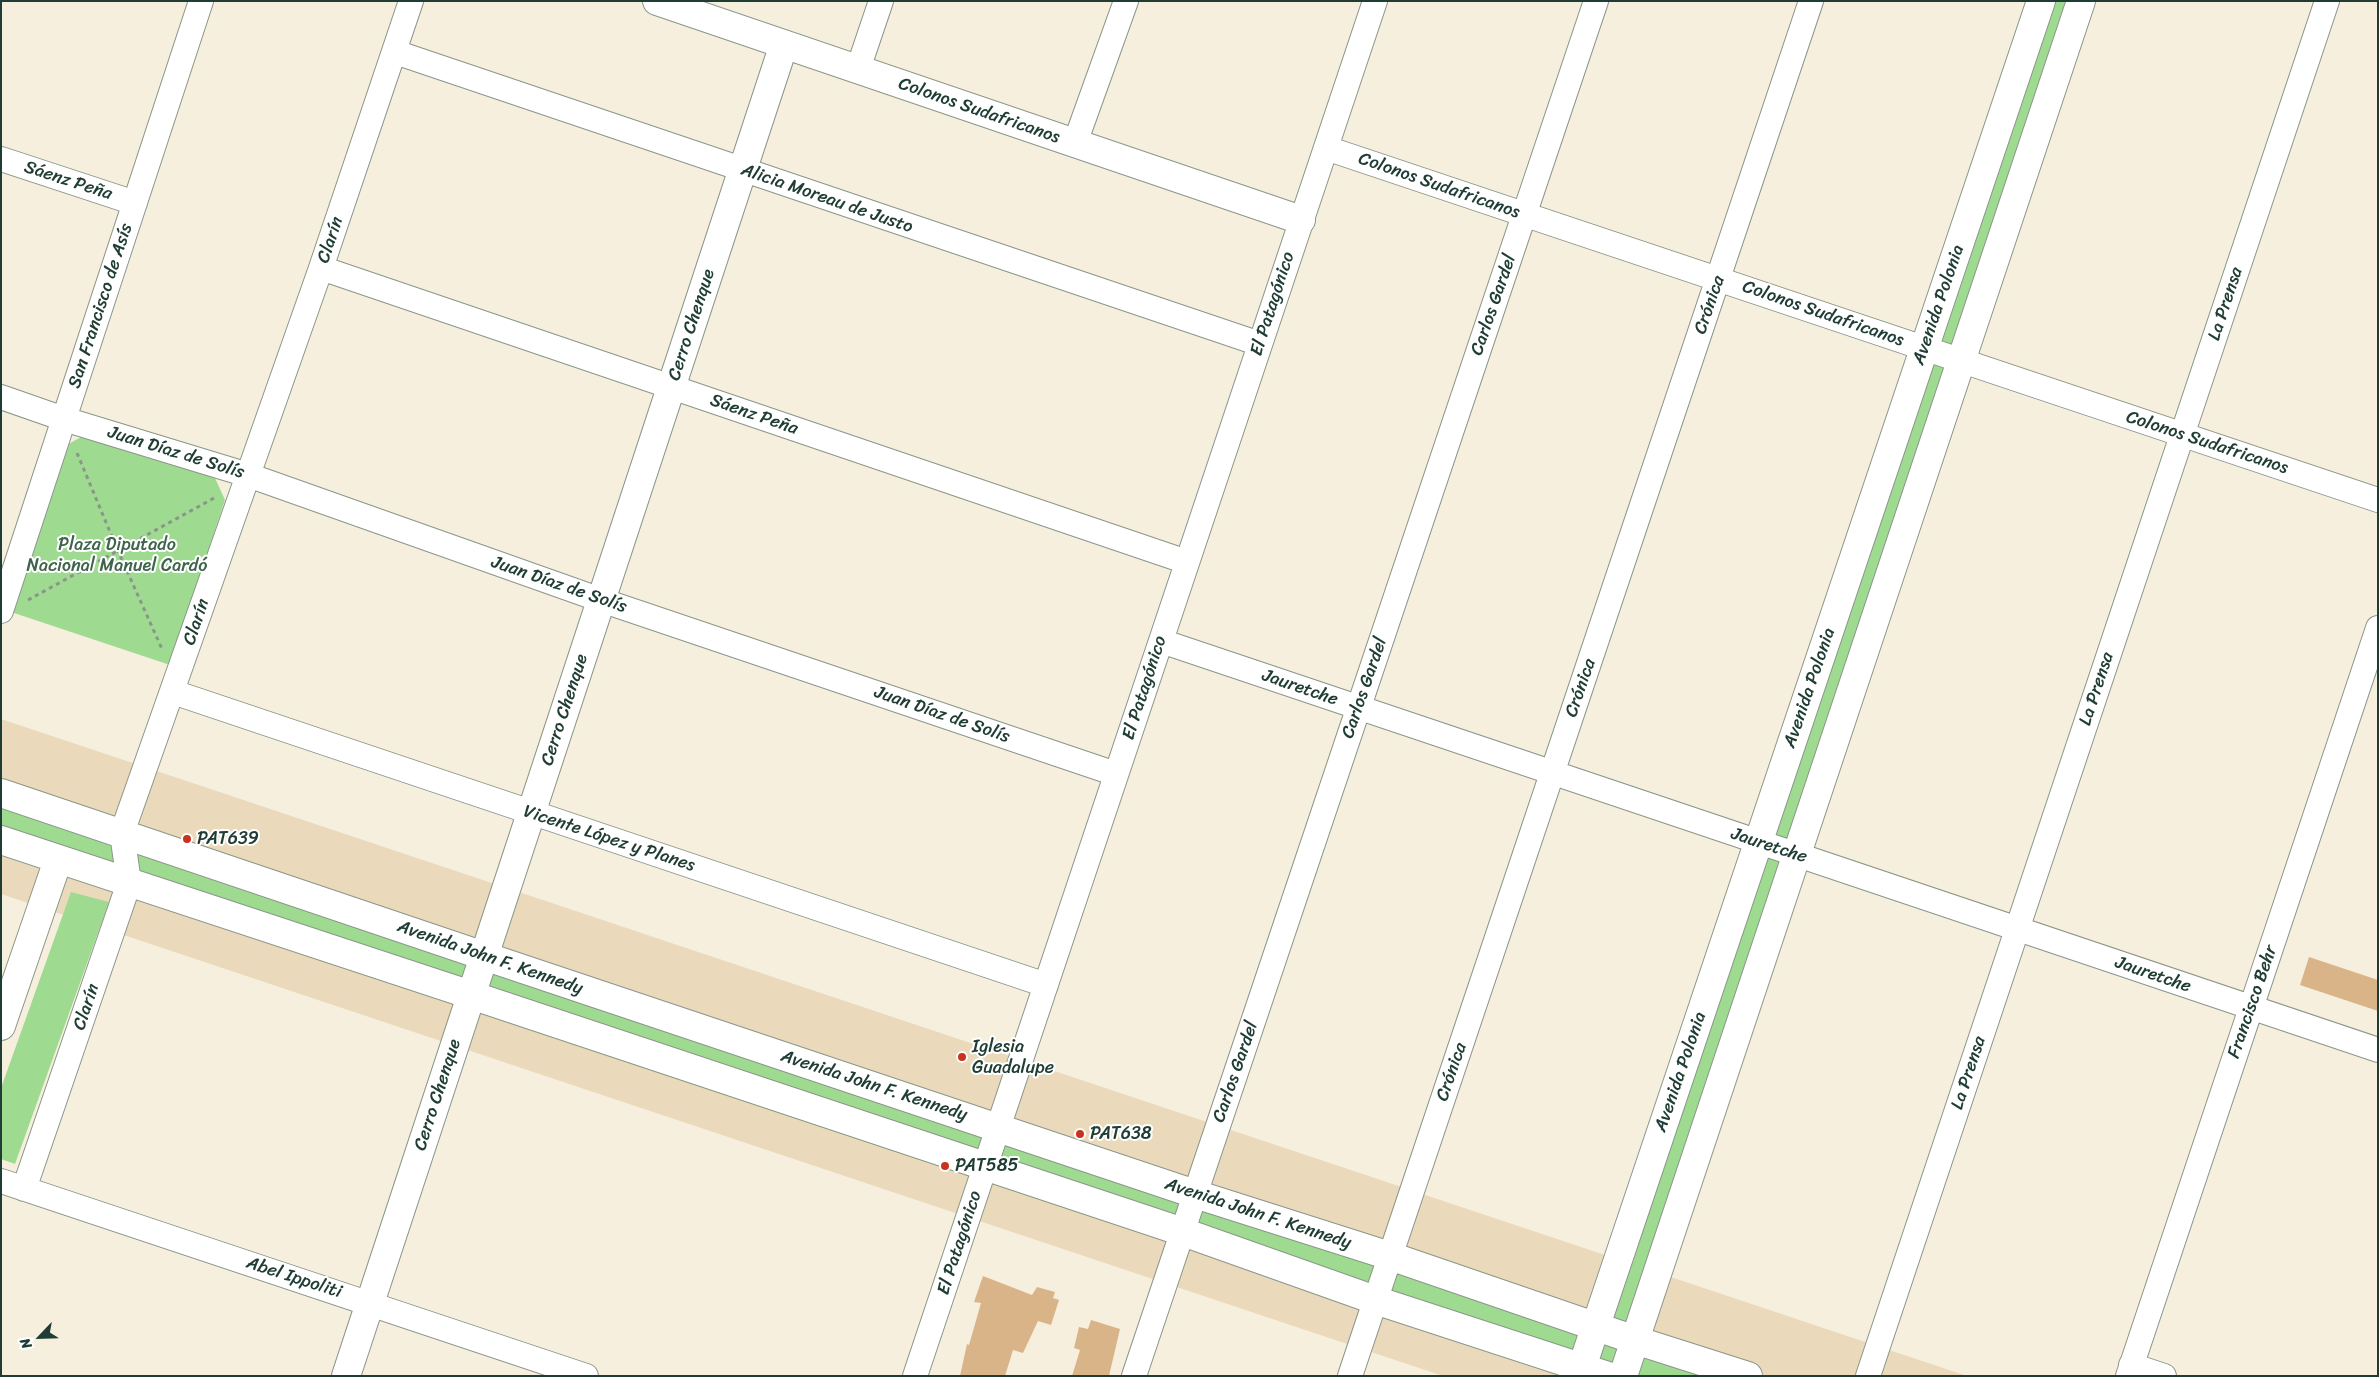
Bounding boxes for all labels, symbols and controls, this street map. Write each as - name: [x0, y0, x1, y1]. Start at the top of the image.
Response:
- street label: Colonos Sudafricanos: [895, 73, 1063, 149]
- street label: Colonos Sudafricanos: [1355, 148, 1523, 224]
- street label: Sáenz Peña: [21, 157, 115, 205]
- street label: Alicia Moreau de Justo: [738, 159, 916, 239]
- street label: Clarín: [313, 214, 349, 266]
- street label: San Francisco de Asís: [64, 221, 138, 391]
- street label: Avenida Polonia: [1908, 242, 1970, 368]
- street label: El Patagónico: [1246, 249, 1300, 359]
- street label: Carlos Gardel: [1467, 252, 1521, 358]
- street label: La Prensa: [2204, 265, 2248, 343]
- street label: Cerro Chenque: [664, 267, 720, 383]
- street label: Crónica: [1690, 273, 1730, 337]
- street label: Colonos Sudafricanos: [1739, 276, 1907, 352]
- street label: Sáenz Peña: [707, 390, 801, 440]
- street label: Colonos Sudafricanos: [2123, 407, 2291, 479]
- street label: Juan Díaz de Solís: [105, 422, 247, 484]
- park label: Plaza Diputado Nacional Manuel Cardó: [27, 534, 207, 576]
- street label: Juan Díaz de Solís: [488, 552, 630, 618]
- street label: Clarín: [179, 596, 215, 648]
- street label: Avenida Polonia: [1779, 625, 1841, 751]
- street label: El Patagónico: [1118, 633, 1172, 743]
- street label: Carlos Gardel: [1338, 635, 1392, 741]
- street label: La Prensa: [2075, 650, 2119, 728]
- street label: Cerro Chenque: [537, 652, 593, 768]
- street label: Crónica: [1561, 656, 1601, 720]
- street label: Jauretche: [1259, 665, 1341, 711]
- street label: Juan Díaz de Solís: [871, 682, 1013, 748]
- street label: Vicente López y Planes: [520, 801, 698, 877]
- street label: Jauretche: [1728, 824, 1810, 868]
- place label: PAT639: [197, 828, 259, 850]
- marker: PAT639: [181, 833, 193, 845]
- street label: Avenida John F. Kennedy: [395, 916, 585, 1000]
- street label: Francisco Behr: [2224, 943, 2282, 1061]
- street label: Jauretche: [2112, 952, 2194, 998]
- street label: Clarín: [69, 981, 105, 1033]
- street label: Avenida Polonia: [1650, 1009, 1712, 1135]
- street label: Carlos Gardel: [1209, 1019, 1263, 1125]
- street label: La Prensa: [1947, 1034, 1991, 1112]
- place label: Iglesia Guadalupe: [972, 1036, 1054, 1078]
- street label: Cerro Chenque: [410, 1037, 466, 1153]
- street label: Crónica: [1432, 1040, 1472, 1104]
- street label: Avenida John F. Kennedy: [778, 1046, 970, 1126]
- marker: Iglesia Guadalupe: [956, 1051, 968, 1063]
- place label: PAT638: [1090, 1123, 1152, 1145]
- marker: PAT638: [1074, 1128, 1086, 1140]
- place label: PAT585: [955, 1155, 1019, 1177]
- marker: PAT585: [939, 1160, 951, 1172]
- street label: Avenida John F. Kennedy: [1162, 1174, 1354, 1254]
- street label: El Patagónico: [933, 1188, 987, 1298]
- street label: Abel Ippoliti: [244, 1252, 344, 1304]
- north arrow: [15, 1312, 65, 1362]
- text: N: [12, 1334, 39, 1353]

